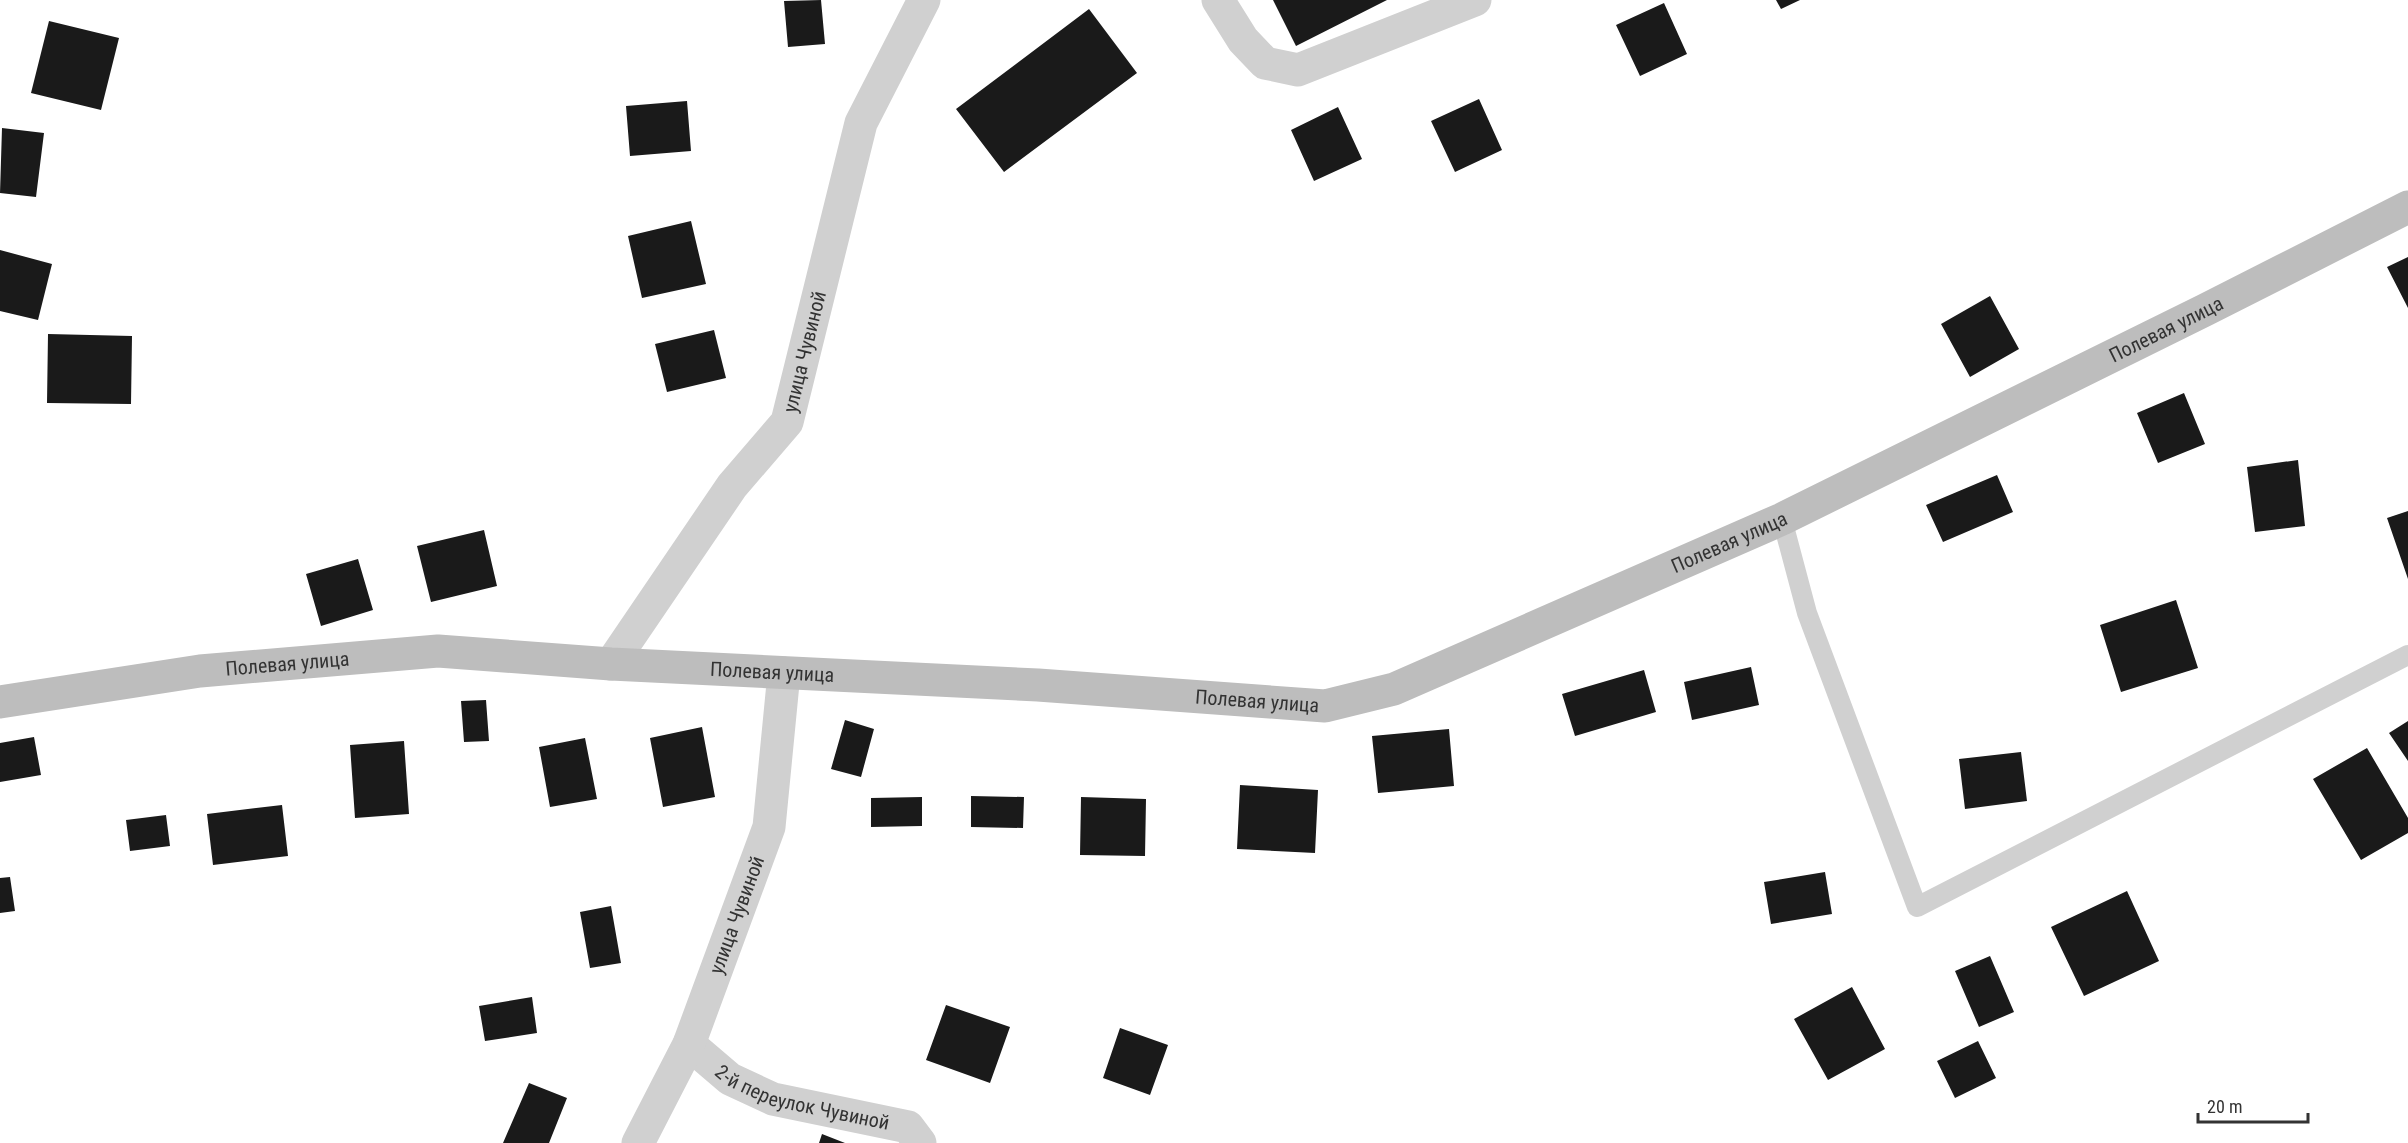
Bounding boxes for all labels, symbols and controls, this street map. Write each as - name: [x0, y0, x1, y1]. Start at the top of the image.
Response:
- street label: улица Чувиной: [778, 289, 831, 415]
- street label: Полевая улица: [2105, 291, 2227, 368]
- street label: Полевая улица: [1667, 506, 1791, 578]
- street label: Полевая улица: [224, 647, 350, 681]
- street label: Полевая улица: [709, 657, 835, 687]
- street label: Полевая улица: [1194, 685, 1320, 718]
- street label: улица Чувиной: [704, 853, 769, 977]
- street label: 2-й переулок Чувиной: [710, 1060, 892, 1135]
- scale bar: [2198, 1086, 2308, 1124]
- text: 20 m: [2207, 1096, 2242, 1117]

